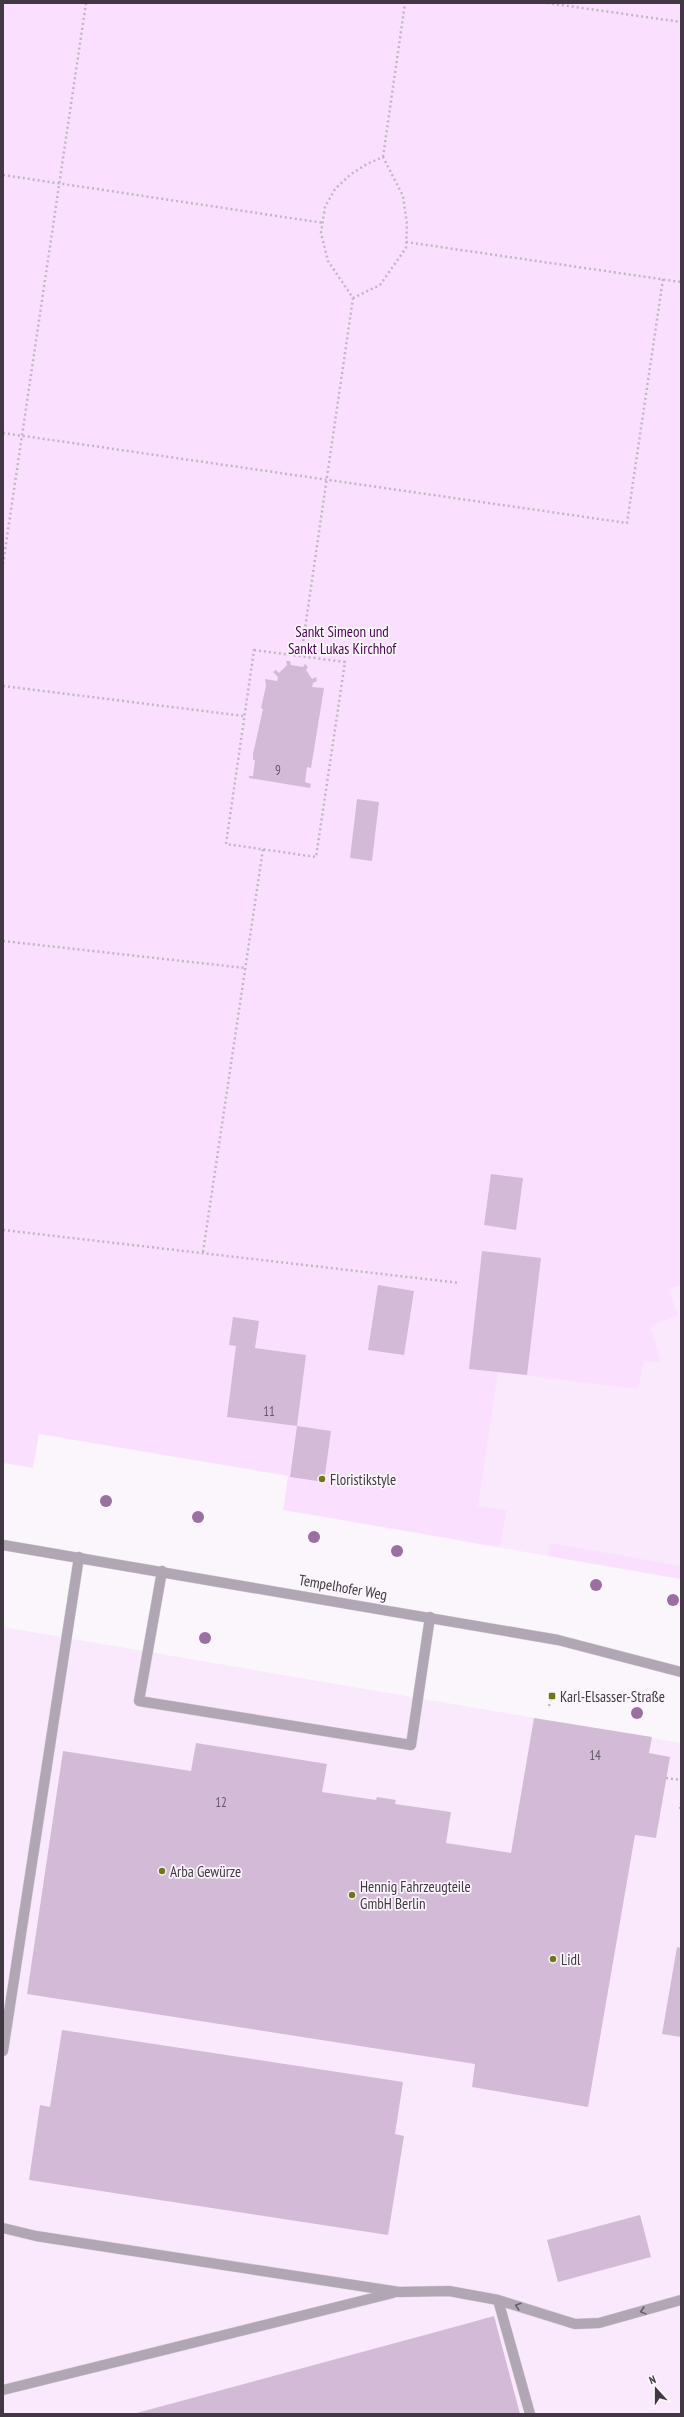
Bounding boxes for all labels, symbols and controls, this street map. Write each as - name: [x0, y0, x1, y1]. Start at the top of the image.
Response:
- park label: Sankt Simeon und Sankt Lukas Kirchhof: [288, 622, 397, 658]
- house number: 9: [275, 762, 281, 779]
- house number: 11: [263, 1403, 275, 1420]
- place label: Floristikstyle: [330, 1470, 396, 1489]
- marker: Floristikstyle: [317, 1474, 327, 1484]
- street label: Tempelhofer Weg: [297, 1570, 389, 1604]
- place label: Karl-Elsasser-Straße: [560, 1687, 665, 1706]
- marker: Karl-Elsasser-Straße: [547, 1691, 557, 1701]
- house number: 14: [589, 1747, 601, 1764]
- house number: 12: [215, 1794, 227, 1811]
- place label: Arba Gewürze: [170, 1862, 241, 1881]
- marker: Arba Gewürze: [157, 1866, 167, 1876]
- place label: Hennig Fahrzeugteile GmbH Berlin: [360, 1877, 471, 1913]
- marker: Hennig Fahrzeugteile GmbH Berlin: [347, 1890, 357, 1900]
- place label: Lidl: [561, 1950, 581, 1969]
- marker: Lidl: [548, 1954, 558, 1964]
- one-way arrow: [515, 2302, 522, 2311]
- one-way arrow: [640, 2306, 647, 2315]
- north arrow: [636, 2369, 676, 2409]
- text: N: [647, 2372, 658, 2387]

